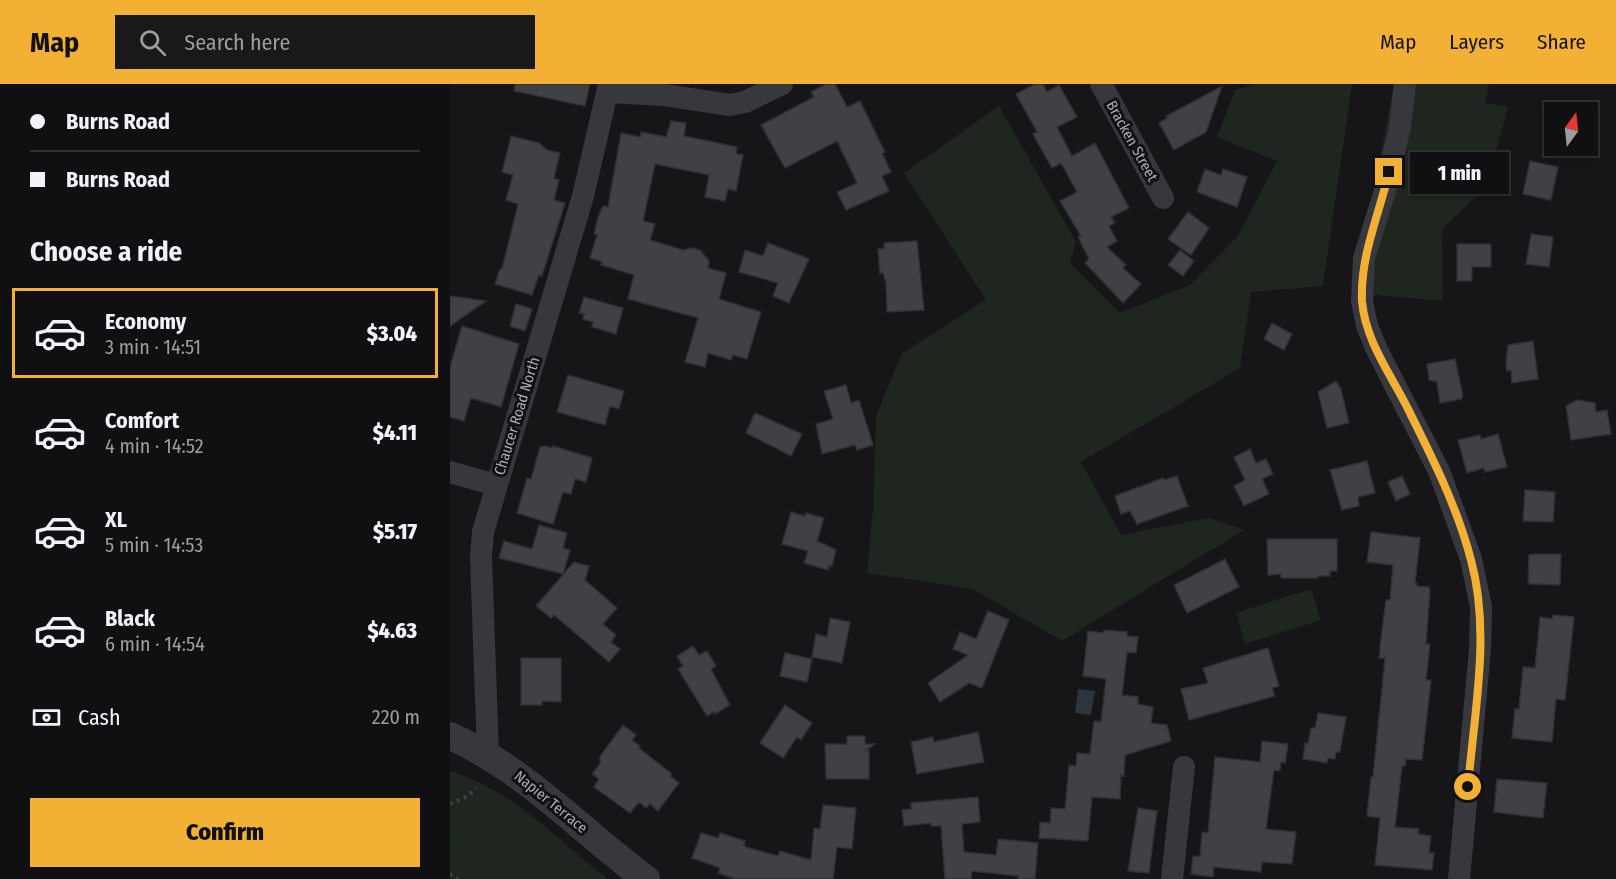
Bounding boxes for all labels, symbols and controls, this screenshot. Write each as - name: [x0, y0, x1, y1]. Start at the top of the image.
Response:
- search box: [115, 15, 535, 69]
- text: Map: [30, 26, 79, 59]
- icon: search: [136, 26, 169, 59]
- text: Search here: [184, 29, 290, 56]
- text: Map: [1380, 29, 1416, 55]
- text: Layers: [1449, 29, 1504, 55]
- text: Share: [1537, 29, 1586, 55]
- street label: Bracken Street: [1102, 98, 1162, 185]
- north arrow: [1544, 102, 1598, 156]
- map controls: [1544, 102, 1598, 156]
- text: Burns Road: [66, 108, 170, 135]
- callout: 1 min: [1410, 151, 1509, 193]
- route end: [1375, 158, 1402, 185]
- text: 1 min: [1438, 161, 1481, 185]
- text: Burns Road: [66, 166, 170, 193]
- text: Choose a ride: [30, 236, 182, 268]
- icon: car: [33, 306, 87, 360]
- text: Economy: [105, 308, 186, 335]
- text: $3.04: [367, 320, 417, 347]
- text: 3 min · 14:51: [105, 335, 201, 359]
- street label: Chaucer Road North: [490, 355, 544, 477]
- icon: car: [33, 405, 87, 459]
- text: Comfort: [105, 407, 179, 434]
- text: $4.11: [373, 419, 417, 446]
- text: 4 min · 14:52: [105, 434, 204, 458]
- icon: car: [33, 504, 87, 558]
- text: XL: [105, 506, 127, 533]
- text: $5.17: [373, 518, 417, 545]
- text: 5 min · 14:53: [105, 533, 203, 557]
- icon: car: [33, 603, 87, 657]
- text: Black: [105, 605, 155, 632]
- text: $4.63: [367, 617, 417, 644]
- text: 6 min · 14:54: [105, 632, 205, 656]
- icon: cash: [30, 701, 63, 734]
- text: Cash: [78, 704, 121, 731]
- text: 220 m: [372, 705, 420, 729]
- street label: Napier Terrace: [511, 767, 591, 837]
- route start: [1454, 773, 1481, 800]
- button: Confirm: [30, 798, 420, 867]

